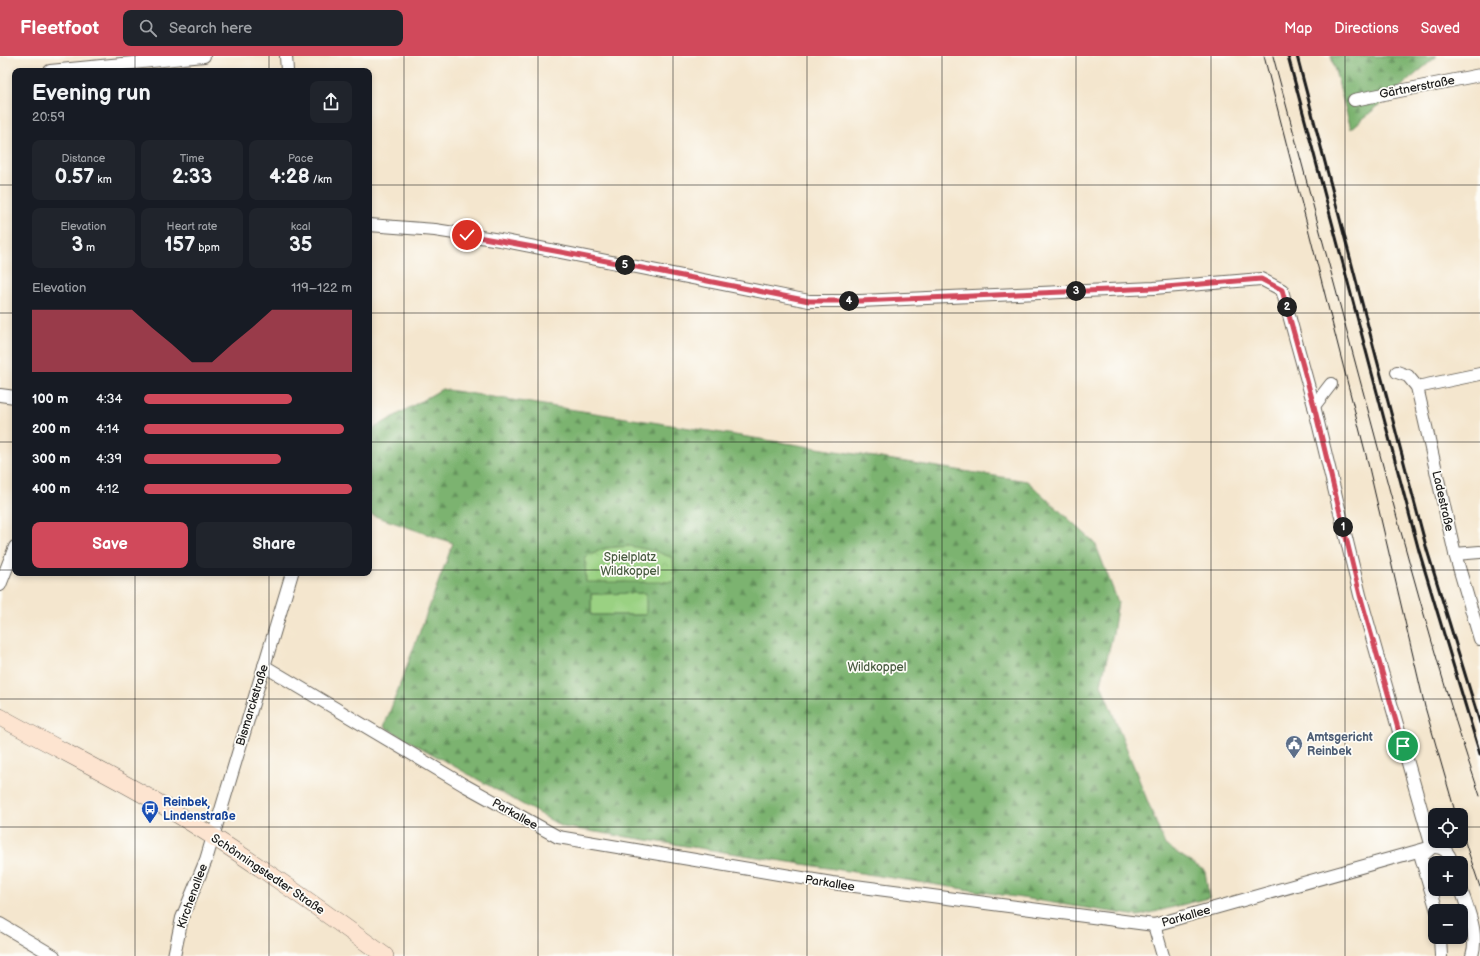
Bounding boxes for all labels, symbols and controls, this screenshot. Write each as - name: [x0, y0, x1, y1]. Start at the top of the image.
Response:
- search box: [123, 10, 403, 46]
- text: Fleetfoot: [20, 17, 99, 40]
- icon: search: [137, 17, 159, 39]
- text: Search here: [169, 19, 252, 38]
- text: Map: [1284, 20, 1312, 37]
- text: Directions: [1334, 20, 1399, 37]
- text: Saved: [1421, 20, 1460, 37]
- street label: Gärtnerstraße: [1378, 73, 1456, 102]
- text: Evening run: [32, 80, 151, 107]
- button: share: [310, 81, 352, 123]
- text: 20:59: [32, 109, 65, 125]
- text: Distance: [61, 152, 105, 165]
- text: Time: [180, 152, 204, 165]
- text: Pace: [288, 152, 313, 165]
- text: 0.57: [55, 165, 94, 189]
- text: 2:33: [172, 165, 212, 189]
- text: 4:28: [269, 165, 310, 189]
- text: km: [94, 173, 112, 186]
- text: /km: [310, 173, 332, 186]
- pin: [450, 218, 484, 252]
- text: Elevation: [60, 220, 106, 233]
- text: Heart rate: [167, 220, 217, 233]
- text: kcal: [291, 220, 311, 233]
- icon: check: [456, 224, 478, 246]
- text: 3: [71, 233, 83, 257]
- text: 157: [164, 233, 195, 257]
- text: 35: [289, 233, 312, 257]
- text: m: [83, 241, 95, 254]
- text: bpm: [195, 241, 220, 254]
- pin: 5: [615, 255, 635, 275]
- text: 5: [622, 258, 628, 271]
- text: Elevation: [32, 280, 86, 296]
- text: 119–122 m: [291, 280, 352, 296]
- pin: 3: [1066, 281, 1086, 301]
- text: 3: [1073, 284, 1079, 297]
- pin: 4: [839, 291, 859, 311]
- text: 4: [846, 294, 852, 307]
- pin: 2: [1277, 297, 1297, 317]
- text: 2: [1284, 300, 1290, 313]
- text: 100 m: [32, 391, 68, 407]
- text: 4:34: [96, 391, 122, 407]
- text: 200 m: [32, 421, 70, 437]
- text: 4:14: [96, 421, 120, 437]
- text: 300 m: [32, 451, 70, 467]
- text: 4:39: [96, 451, 122, 467]
- street label: Ladestraße: [1428, 469, 1457, 533]
- text: 400 m: [32, 481, 70, 497]
- text: 4:12: [96, 481, 119, 497]
- pin: 1: [1333, 517, 1353, 537]
- text: 1: [1341, 520, 1345, 533]
- button: Save: [32, 522, 188, 568]
- button: Share: [196, 522, 352, 568]
- park label: Spielplatz Wildkoppel: [601, 550, 659, 579]
- park label: Wildkoppel: [848, 660, 906, 675]
- street label: Bismarckstraße: [233, 663, 272, 748]
- pin: [1386, 729, 1420, 763]
- place label: Amtsgericht Reinbek: [1306, 730, 1373, 759]
- public building icon: Amtsgericht Reinbek: [1284, 734, 1304, 759]
- icon: arrive: [1392, 735, 1414, 757]
- place label: Reinbek, Lindenstraße: [163, 795, 236, 824]
- street label: Parkallee: [489, 796, 540, 833]
- bus stop icon: Reinbek, Lindenstraße: [140, 799, 160, 824]
- map controls: [1428, 808, 1468, 944]
- button: locate: [1428, 808, 1468, 848]
- street label: Schönningstedter Straße: [208, 831, 327, 918]
- button: +: [1428, 856, 1468, 896]
- street label: Kirchenallee: [174, 862, 211, 931]
- street label: Parkallee: [804, 872, 856, 895]
- street label: Parkallee: [1160, 902, 1212, 931]
- button: −: [1428, 904, 1468, 944]

